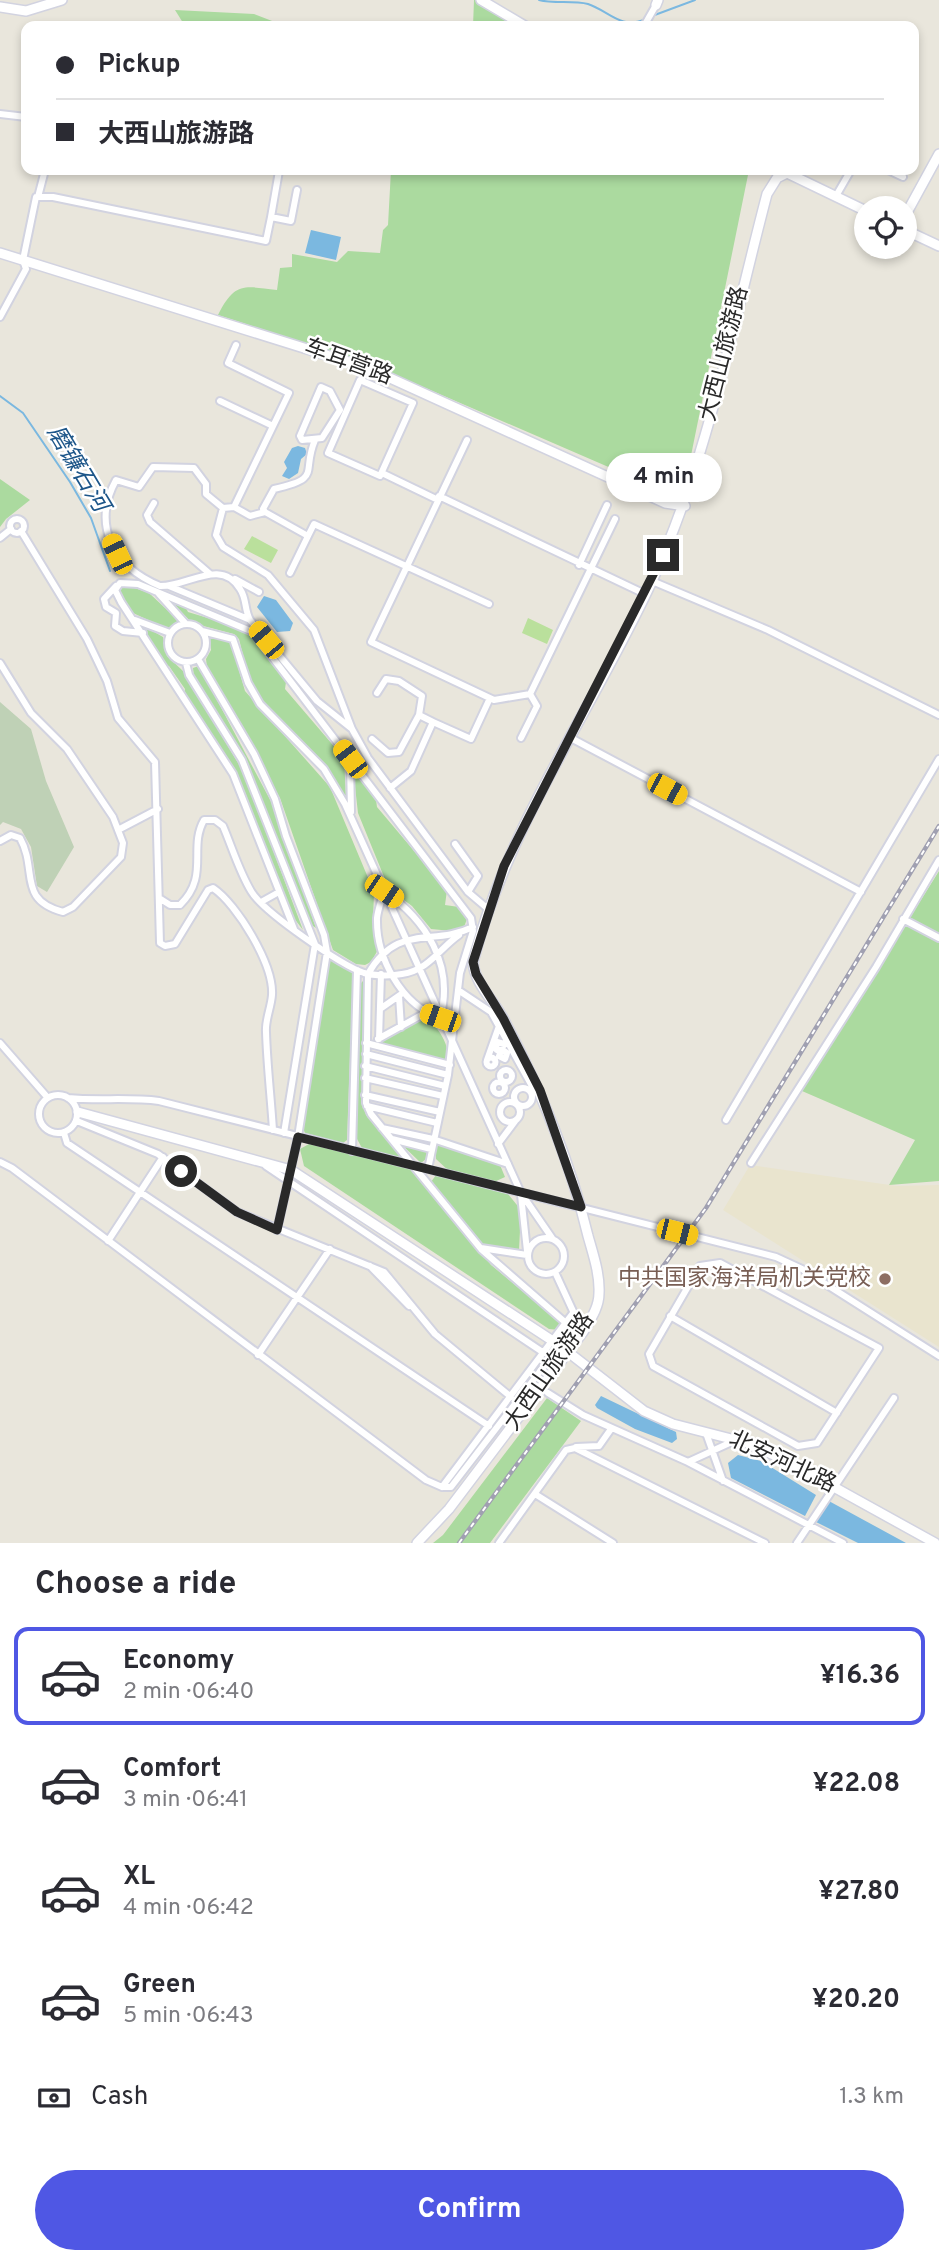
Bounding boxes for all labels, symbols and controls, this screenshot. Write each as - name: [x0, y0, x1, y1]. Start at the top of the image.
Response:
- text: Pickup: [98, 49, 181, 82]
- text: 大西山旅游路: [98, 119, 254, 152]
- map controls: [854, 196, 917, 259]
- button: locate: [854, 196, 917, 259]
- street label: 大西山旅游路: [694, 284, 756, 424]
- street label: 车耳营路: [300, 334, 396, 392]
- water label: 磨镰石河: [39, 420, 117, 521]
- callout: 4 min: [605, 454, 721, 503]
- text: 4 min: [634, 463, 694, 492]
- car: [99, 531, 136, 577]
- route end: [647, 539, 679, 571]
- car: [245, 617, 288, 663]
- car: [329, 736, 372, 782]
- car: [644, 770, 691, 808]
- car: [361, 871, 408, 911]
- car: [417, 1001, 464, 1035]
- route start: [165, 1155, 197, 1187]
- car: [655, 1217, 700, 1247]
- place label: 中共国家海洋局机关党校: [618, 1265, 871, 1294]
- marker: 中共国家海洋局机关党校: [877, 1271, 893, 1287]
- street label: 大西山旅游路: [499, 1307, 601, 1437]
- street label: 北安河北路: [724, 1426, 840, 1500]
- text: Choose a ride: [35, 1565, 236, 1605]
- icon: car: [39, 1645, 102, 1708]
- text: Economy: [123, 1645, 234, 1678]
- text: ¥16.36: [820, 1660, 900, 1693]
- text: 2 min · 06:40: [123, 1678, 254, 1707]
- icon: car: [39, 1753, 102, 1816]
- text: Comfort: [123, 1753, 221, 1786]
- text: ¥22.08: [813, 1768, 900, 1801]
- text: 3 min · 06:41: [123, 1786, 248, 1815]
- icon: car: [39, 1861, 102, 1924]
- text: XL: [123, 1861, 155, 1894]
- text: ¥27.80: [819, 1876, 900, 1909]
- text: 4 min · 06:42: [123, 1894, 254, 1923]
- icon: car: [39, 1969, 102, 2032]
- text: Green: [123, 1969, 196, 2002]
- text: ¥20.20: [812, 1984, 900, 2017]
- text: 5 min · 06:43: [123, 2002, 254, 2031]
- icon: cash: [35, 2079, 73, 2117]
- text: Cash: [91, 2081, 148, 2114]
- text: 1.3 km: [839, 2083, 904, 2112]
- button: Confirm: [35, 2170, 904, 2250]

